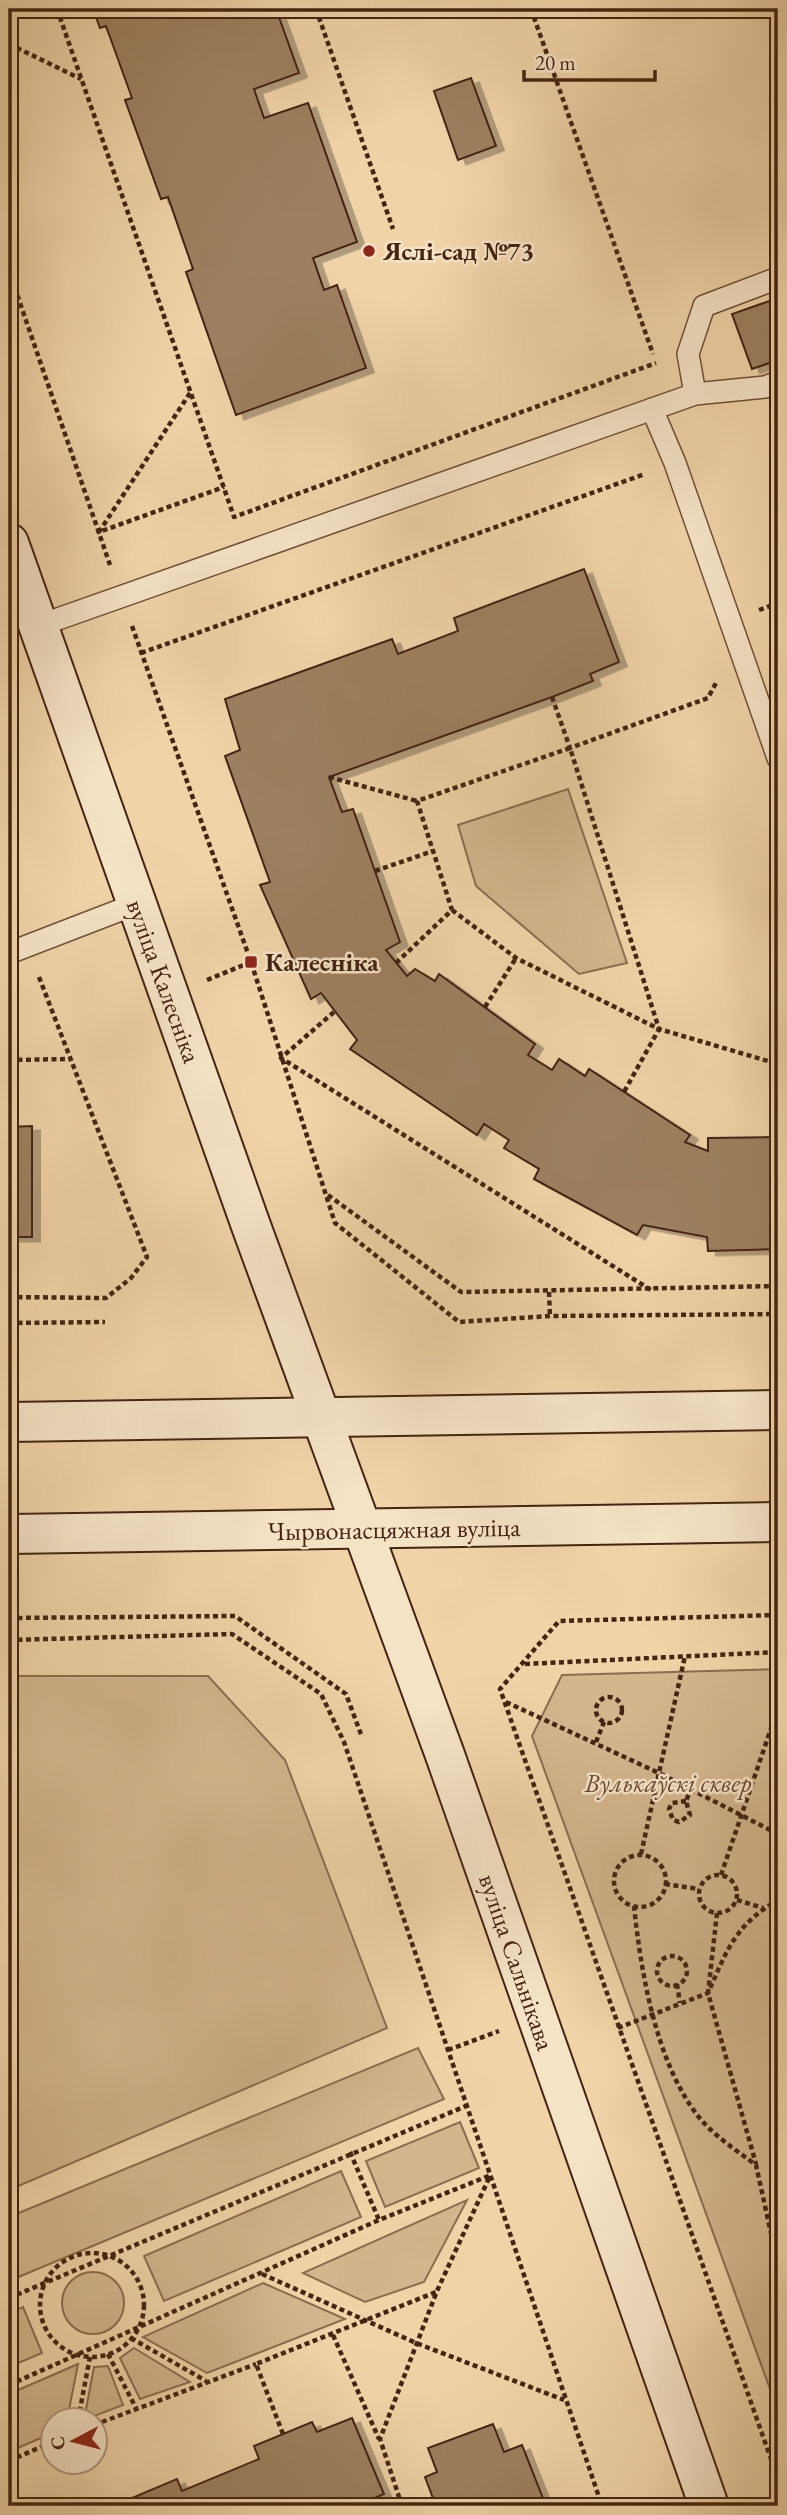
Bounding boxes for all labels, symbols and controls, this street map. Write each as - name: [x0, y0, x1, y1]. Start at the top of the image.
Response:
- scale bar: [524, 38, 656, 82]
- text: 20 m: [535, 49, 576, 76]
- place label: Яслі-сад №73: [382, 234, 534, 268]
- marker: Яслі-сад №73: [361, 243, 377, 259]
- street label: вуліца Калесніка: [119, 895, 210, 1068]
- place label: Калесніка: [265, 945, 379, 979]
- marker: Калесніка: [243, 954, 259, 970]
- street label: Чырвонасцяжная вуліца: [267, 1510, 521, 1548]
- park label: Вулькаўскі сквер: [583, 1766, 752, 1800]
- street label: вуліца Сальнікава: [471, 1869, 563, 2055]
- north arrow: [38, 2406, 108, 2476]
- text: С: [44, 2435, 71, 2451]

